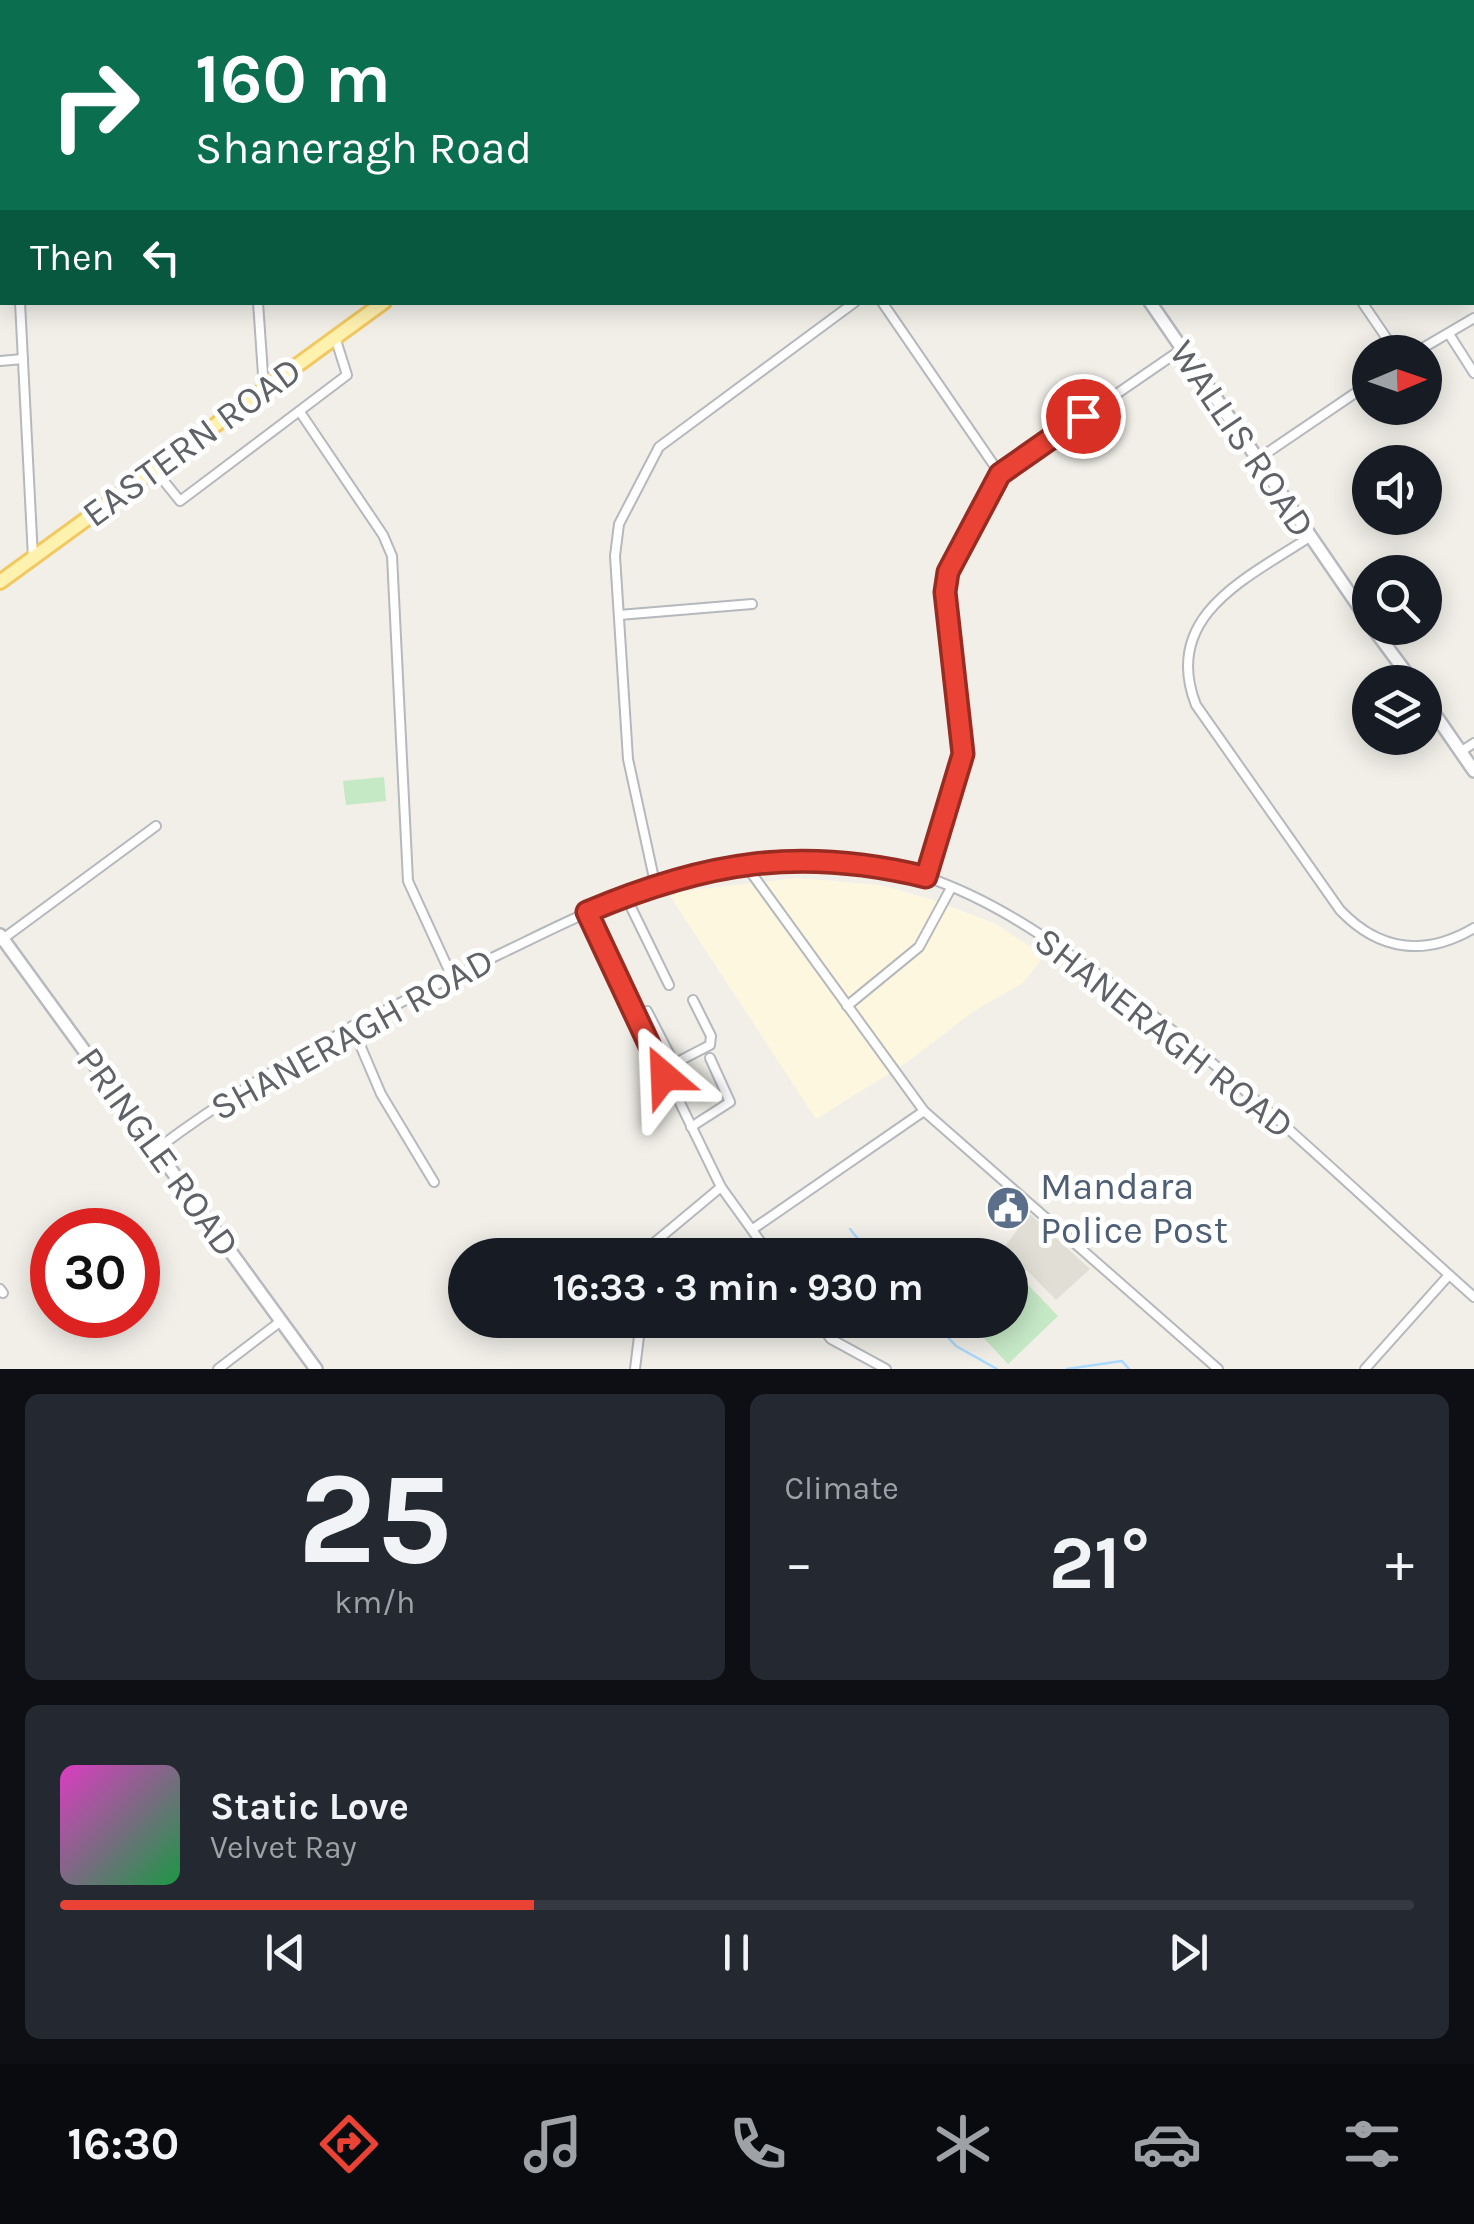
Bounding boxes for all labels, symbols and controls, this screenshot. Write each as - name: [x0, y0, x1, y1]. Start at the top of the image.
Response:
- text: 160 m: [195, 38, 391, 120]
- icon: right: [30, 40, 160, 170]
- text: Shaneragh Road: [195, 122, 532, 174]
- icon: left: [134, 230, 189, 285]
- text: Then: [30, 235, 114, 280]
- street label: WALLIS ROAD: [1160, 332, 1324, 546]
- north arrow: [1352, 335, 1442, 425]
- map controls: [1352, 335, 1442, 755]
- street label: EASTERN ROAD: [74, 348, 310, 536]
- pin: [1041, 374, 1126, 459]
- icon: arrive: [1056, 389, 1111, 444]
- button: sound: [1352, 445, 1442, 535]
- button: search: [1352, 555, 1442, 645]
- button: layers: [1352, 665, 1442, 755]
- street label: SHANERAGH ROAD: [1026, 918, 1302, 1148]
- street label: SHANERAGH ROAD: [203, 938, 501, 1130]
- position arrow: [612, 1024, 716, 1128]
- street label: PRINGLE ROAD: [67, 1038, 249, 1266]
- place label: Mandara Police Post: [1040, 1164, 1228, 1253]
- public building icon: Mandara Police Post: [985, 1185, 1031, 1231]
- speed limit sign: 30: [30, 1208, 160, 1338]
- text: 16:33 · 3 min · 930 m: [553, 1265, 923, 1310]
- text: 25: [298, 1443, 452, 1595]
- text: Climate: [785, 1470, 899, 1507]
- text: 21°: [1049, 1519, 1150, 1607]
- text: −: [785, 1531, 813, 1595]
- text: +: [1385, 1531, 1414, 1595]
- text: km/h: [334, 1584, 415, 1621]
- text: Static Love: [210, 1784, 409, 1829]
- text: Velvet Ray: [210, 1829, 357, 1866]
- icon: previous: [258, 1925, 313, 1980]
- icon: pause: [709, 1925, 764, 1980]
- icon: next: [1161, 1925, 1216, 1980]
- icon: directions: [314, 2109, 384, 2179]
- icon: music: [518, 2109, 588, 2179]
- icon: phone: [723, 2109, 793, 2179]
- icon: climate: [928, 2109, 998, 2179]
- icon: car: [1132, 2109, 1202, 2179]
- icon: filters: [1337, 2109, 1407, 2179]
- text: 16:30: [67, 2118, 179, 2170]

